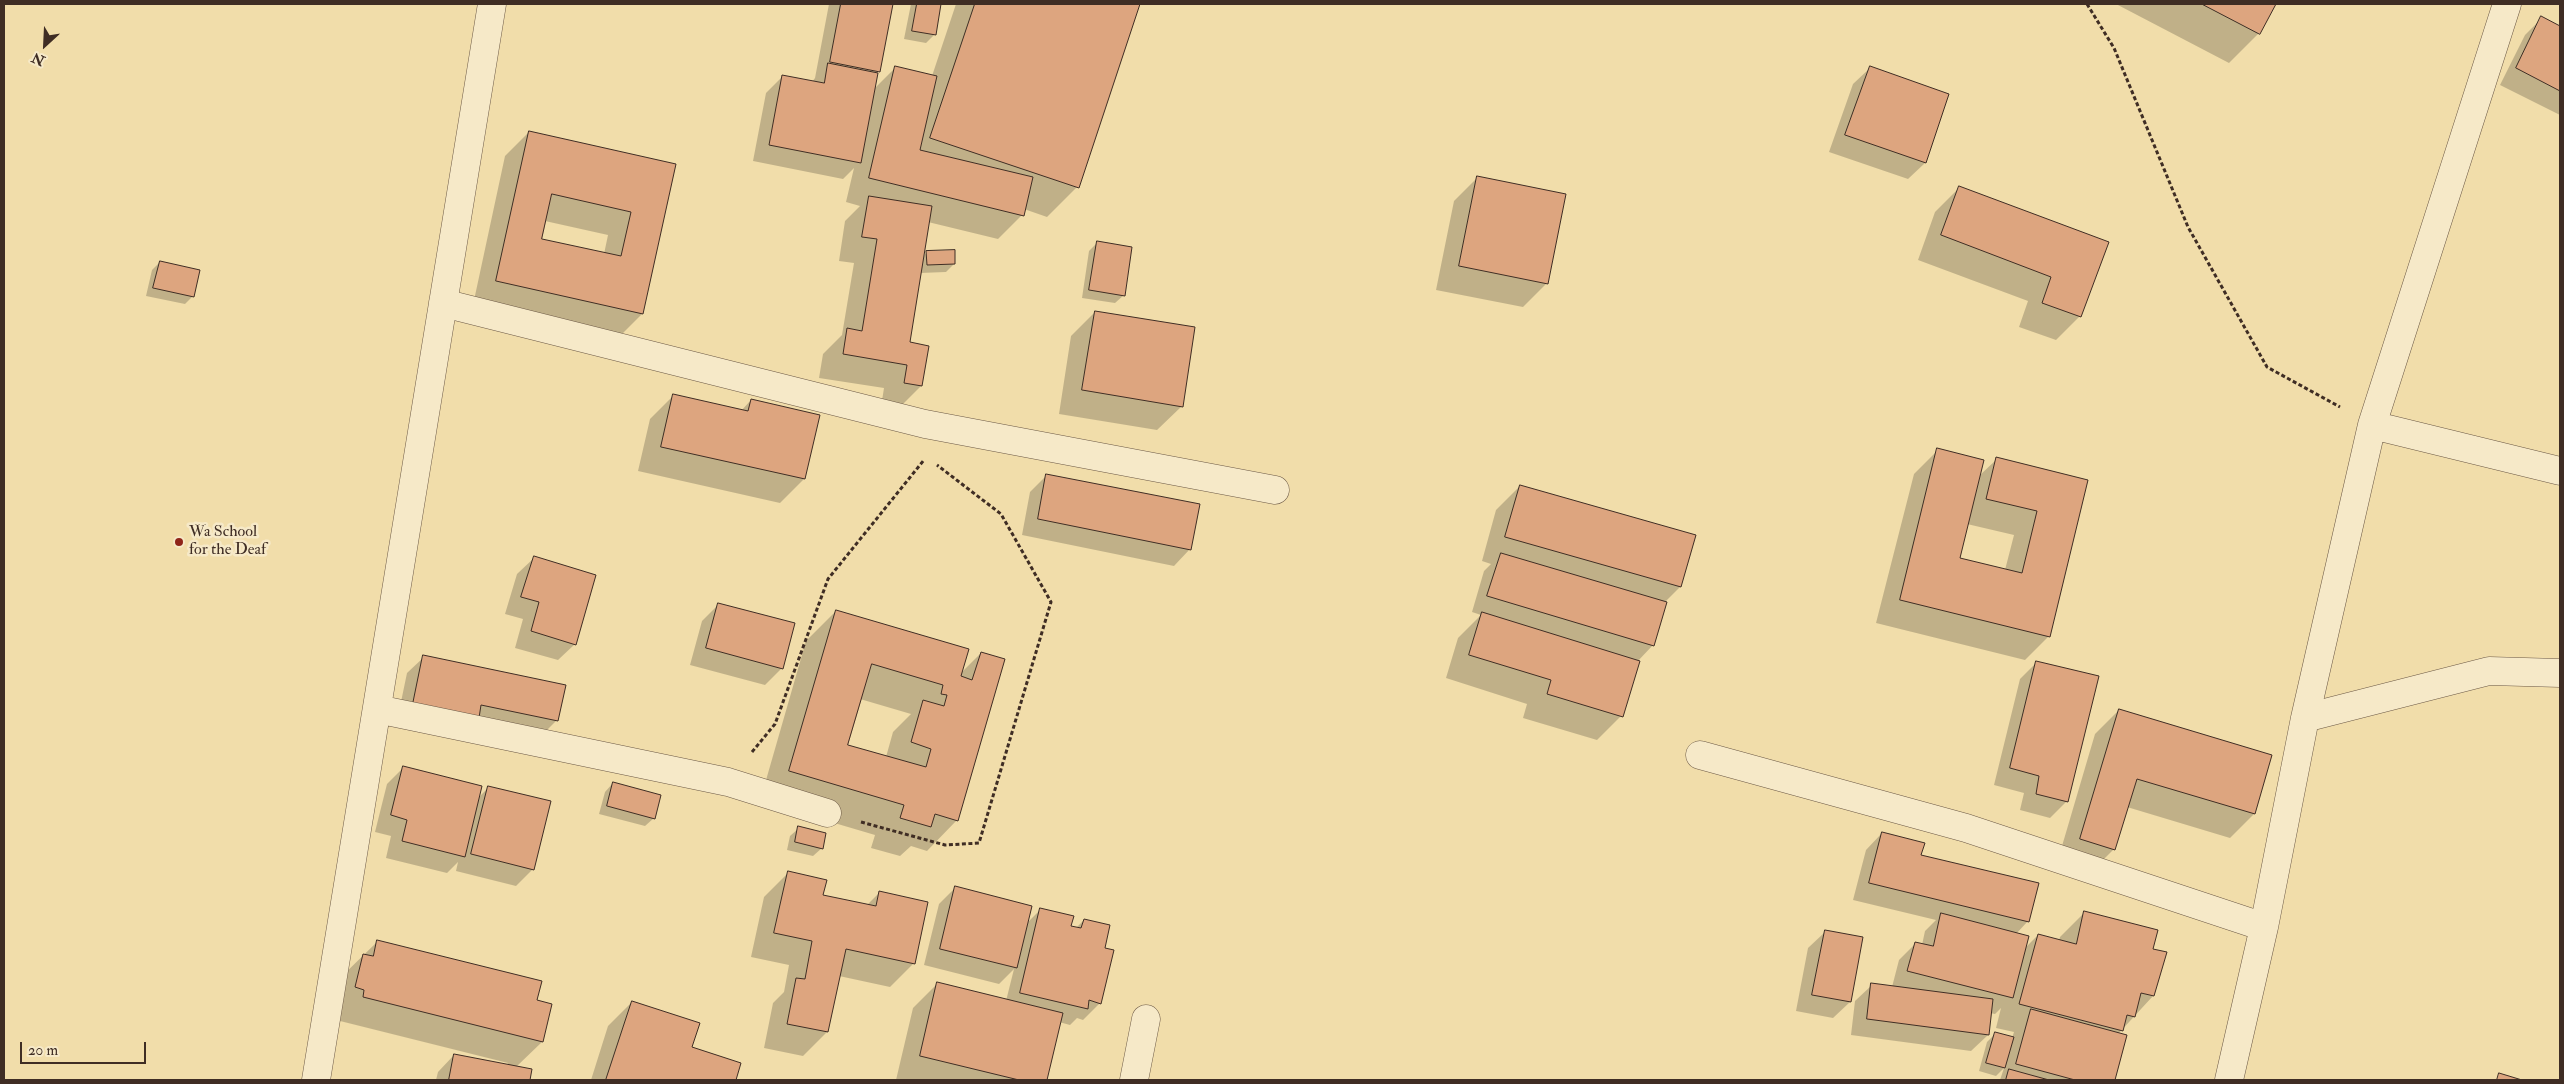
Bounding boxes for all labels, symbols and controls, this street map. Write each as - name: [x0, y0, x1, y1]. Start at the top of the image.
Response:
- north arrow: [20, 20, 70, 70]
- text: N: [29, 49, 48, 69]
- place label: Wa School for the Deaf: [189, 523, 266, 561]
- marker: Wa School for the Deaf: [173, 536, 185, 548]
- scale bar: [22, 1032, 149, 1064]
- text: 20 m: [28, 1041, 58, 1060]

